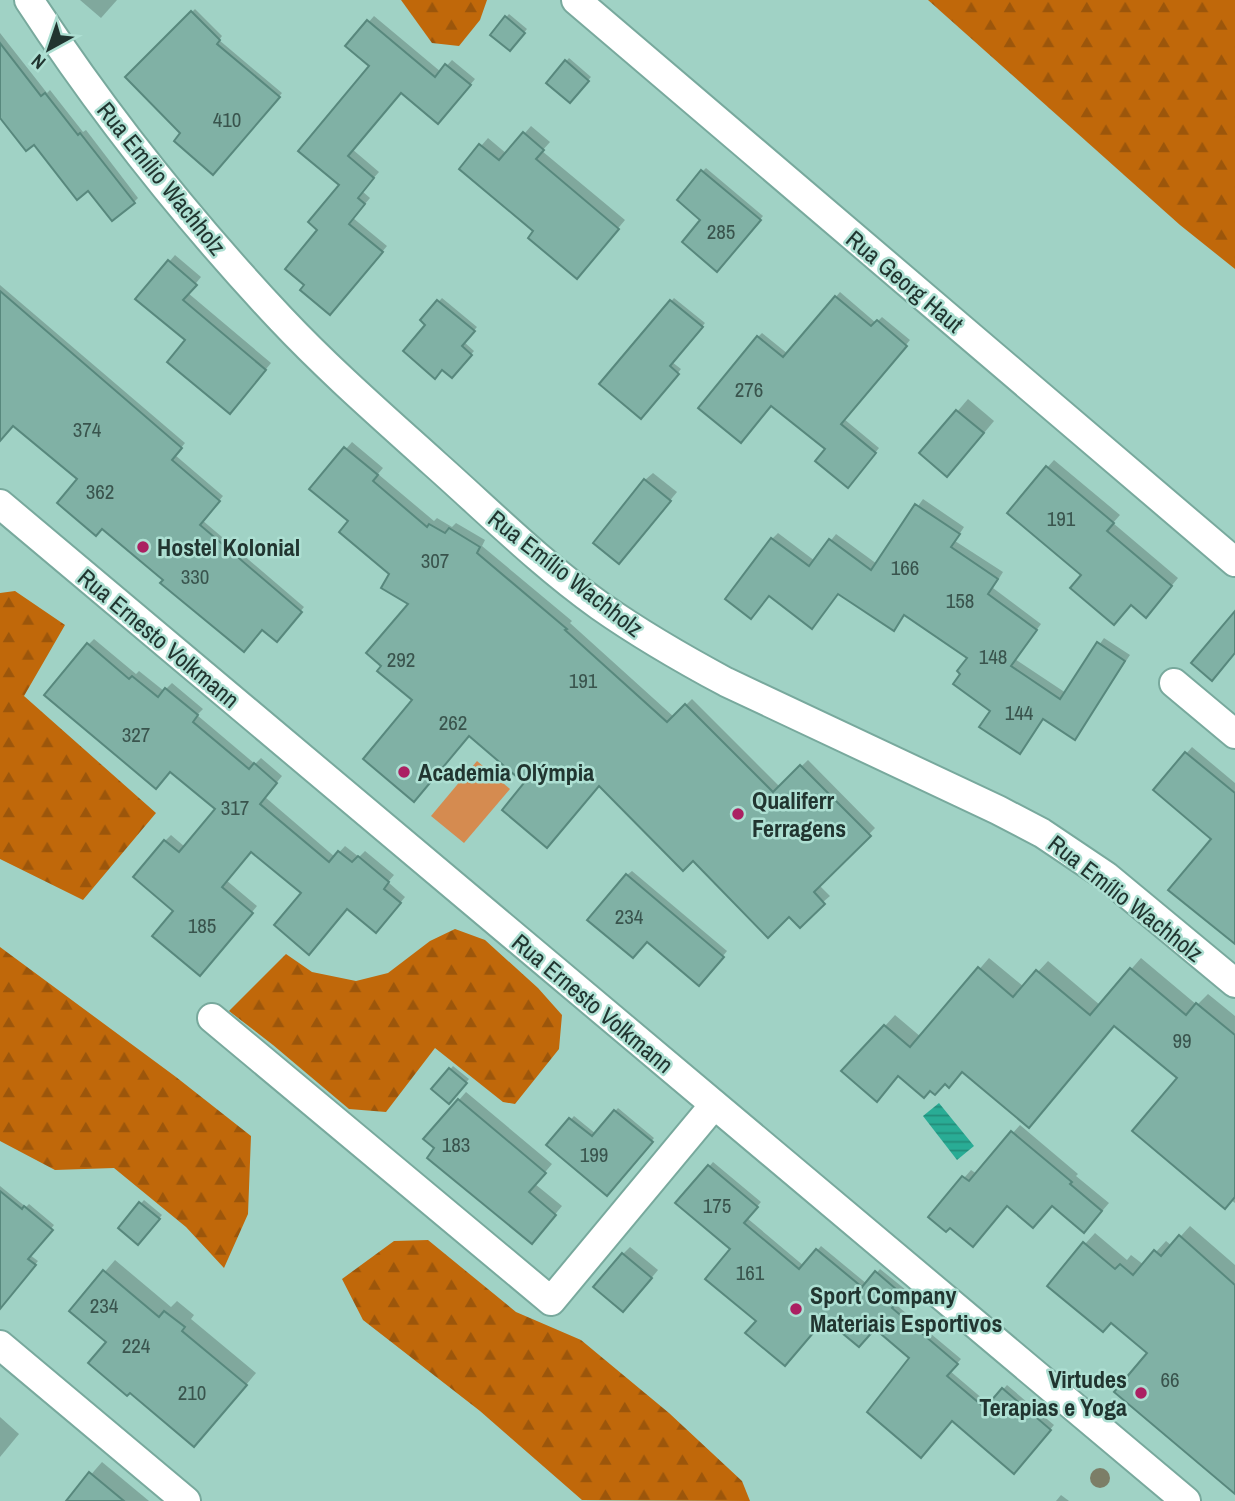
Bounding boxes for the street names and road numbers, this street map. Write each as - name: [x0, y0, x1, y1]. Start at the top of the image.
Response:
- street label: Rua Emílio Wachholz: [90, 95, 234, 261]
- street label: Rua Georg Haut: [840, 223, 971, 340]
- street label: Rua Emílio Wachholz: [482, 502, 650, 644]
- street label: Rua Ernesto Volkmann: [72, 561, 246, 715]
- street label: Rua Emílio Wachholz: [1042, 827, 1210, 969]
- street label: Rua Ernesto Volkmann: [506, 926, 680, 1080]

